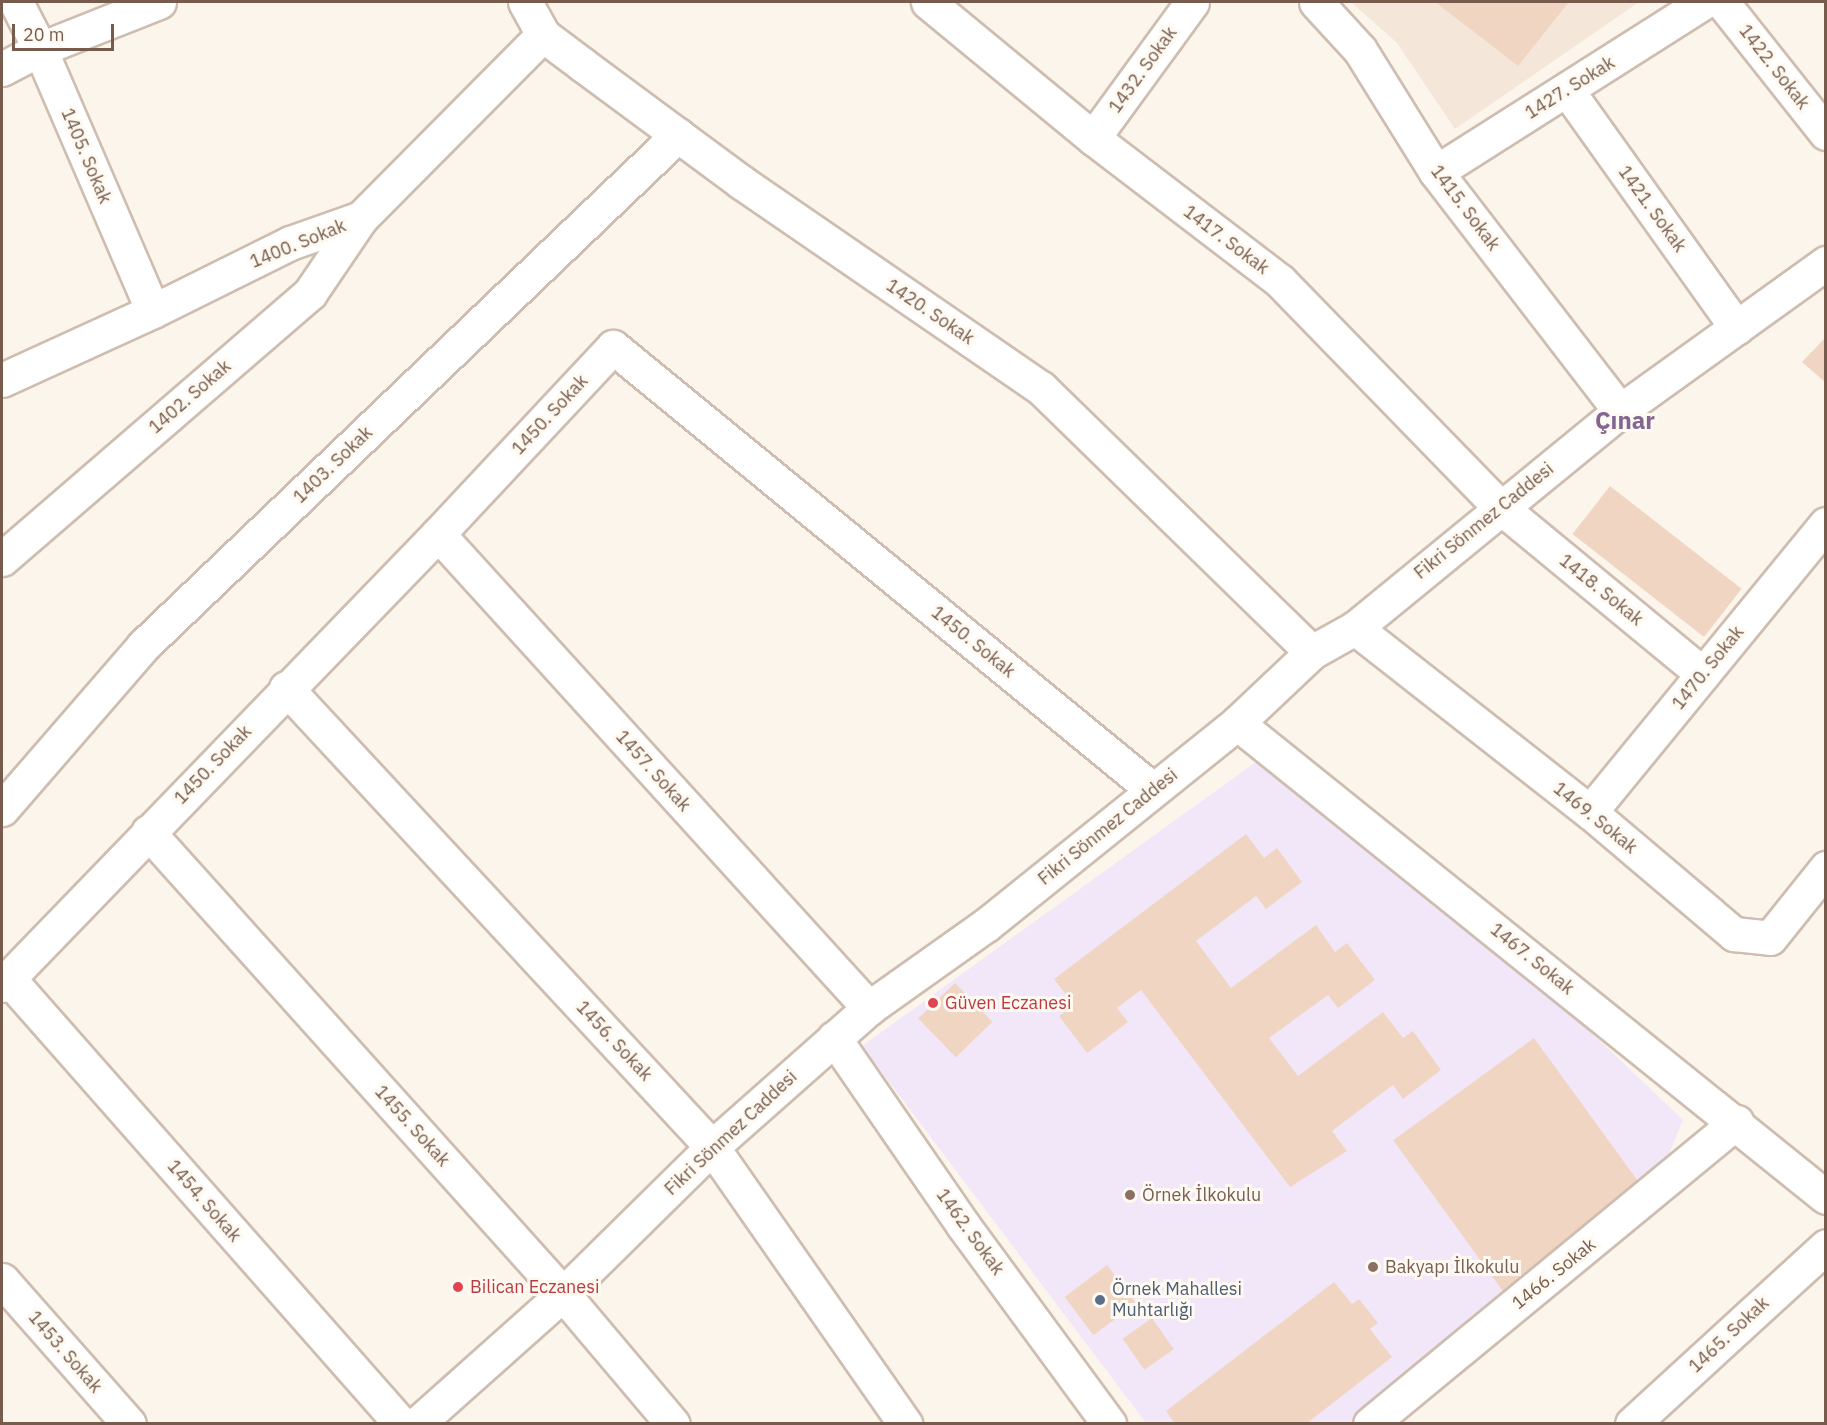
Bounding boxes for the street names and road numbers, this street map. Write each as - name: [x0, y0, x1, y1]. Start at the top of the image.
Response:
- street label: 1422. Sokak: [1734, 20, 1814, 114]
- street label: 1432. Sokak: [1104, 23, 1182, 117]
- street label: 1427. Sokak: [1521, 52, 1619, 124]
- street label: 1405. Sokak: [56, 105, 116, 207]
- street label: 1415. Sokak: [1426, 161, 1504, 255]
- street label: 1421. Sokak: [1613, 162, 1691, 256]
- street label: 1417. Sokak: [1179, 201, 1273, 279]
- street label: 1400. Sokak: [247, 215, 349, 273]
- street label: 1420. Sokak: [882, 275, 978, 349]
- street label: 1402. Sokak: [145, 356, 235, 438]
- street label: 1450. Sokak: [508, 371, 592, 459]
- street label: 1403. Sokak: [289, 422, 377, 508]
- street label: Fikri Sönmez Caddesi: [1410, 458, 1558, 584]
- street label: 1418. Sokak: [1555, 550, 1647, 630]
- street label: 1450. Sokak: [927, 602, 1019, 682]
- street label: 1470. Sokak: [1668, 622, 1748, 714]
- street label: 1450. Sokak: [170, 721, 256, 809]
- street label: 1457. Sokak: [611, 726, 695, 816]
- street label: Fikri Sönmez Caddesi: [1034, 764, 1182, 890]
- street label: 1469. Sokak: [1549, 778, 1641, 858]
- street label: 1467. Sokak: [1486, 919, 1578, 999]
- street label: 1456. Sokak: [572, 997, 656, 1085]
- street label: Fikri Sönmez Caddesi: [660, 1066, 802, 1200]
- street label: 1455. Sokak: [370, 1081, 454, 1171]
- street label: 1454. Sokak: [163, 1156, 245, 1246]
- street label: 1462. Sokak: [931, 1185, 1009, 1279]
- street label: 1466. Sokak: [1508, 1234, 1600, 1314]
- street label: 1465. Sokak: [1685, 1293, 1773, 1377]
- street label: 1453. Sokak: [24, 1307, 106, 1397]

